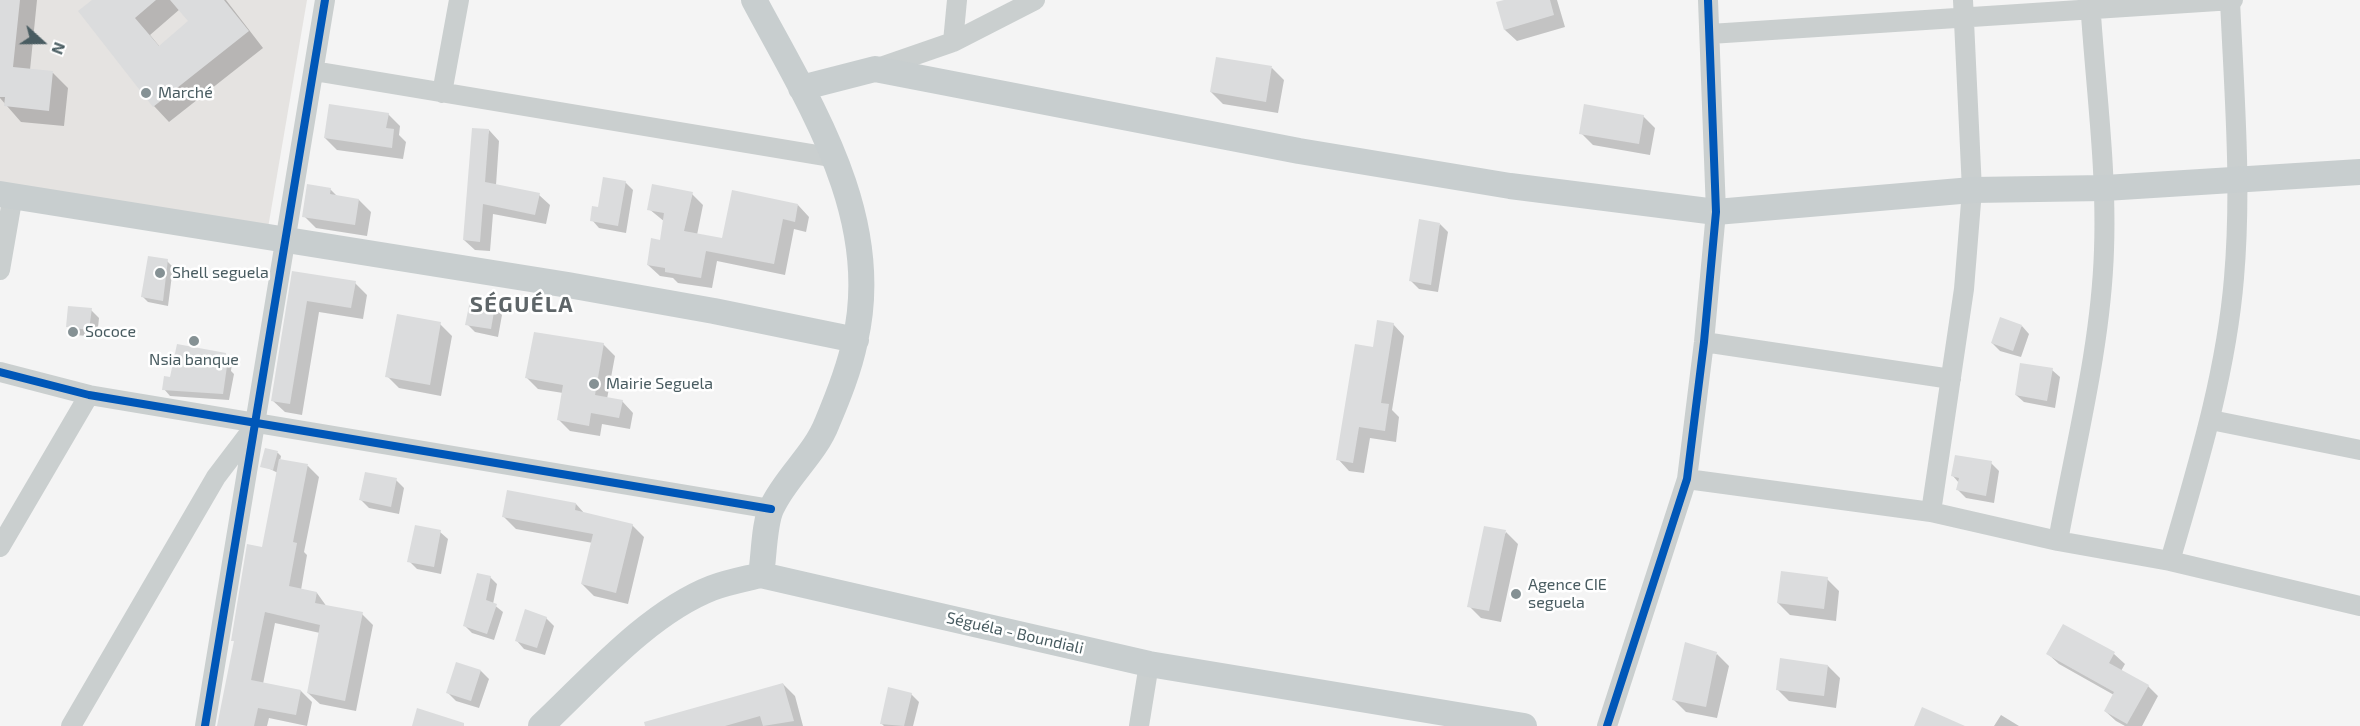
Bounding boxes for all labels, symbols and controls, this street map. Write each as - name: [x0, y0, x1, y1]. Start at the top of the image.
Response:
- north arrow: [12, 12, 72, 72]
- text: N: [48, 40, 70, 57]
- place label: Marché: [158, 83, 213, 103]
- marker: Marché: [139, 86, 153, 100]
- place label: Shell seguela: [172, 263, 269, 283]
- marker: Shell seguela: [153, 266, 167, 280]
- district label: SÉGUÉLA: [470, 292, 574, 318]
- place label: Sococe: [85, 322, 136, 342]
- marker: Sococe: [66, 325, 80, 339]
- marker: Nsia banque: [187, 334, 201, 348]
- place label: Nsia banque: [149, 350, 239, 370]
- place label: Mairie Seguela: [606, 374, 713, 394]
- marker: Mairie Seguela: [587, 377, 601, 391]
- place label: Agence CIE seguela: [1528, 575, 1607, 613]
- marker: Agence CIE seguela: [1509, 587, 1523, 601]
- street label: Séguéla - Boundiali: [945, 608, 1085, 658]

